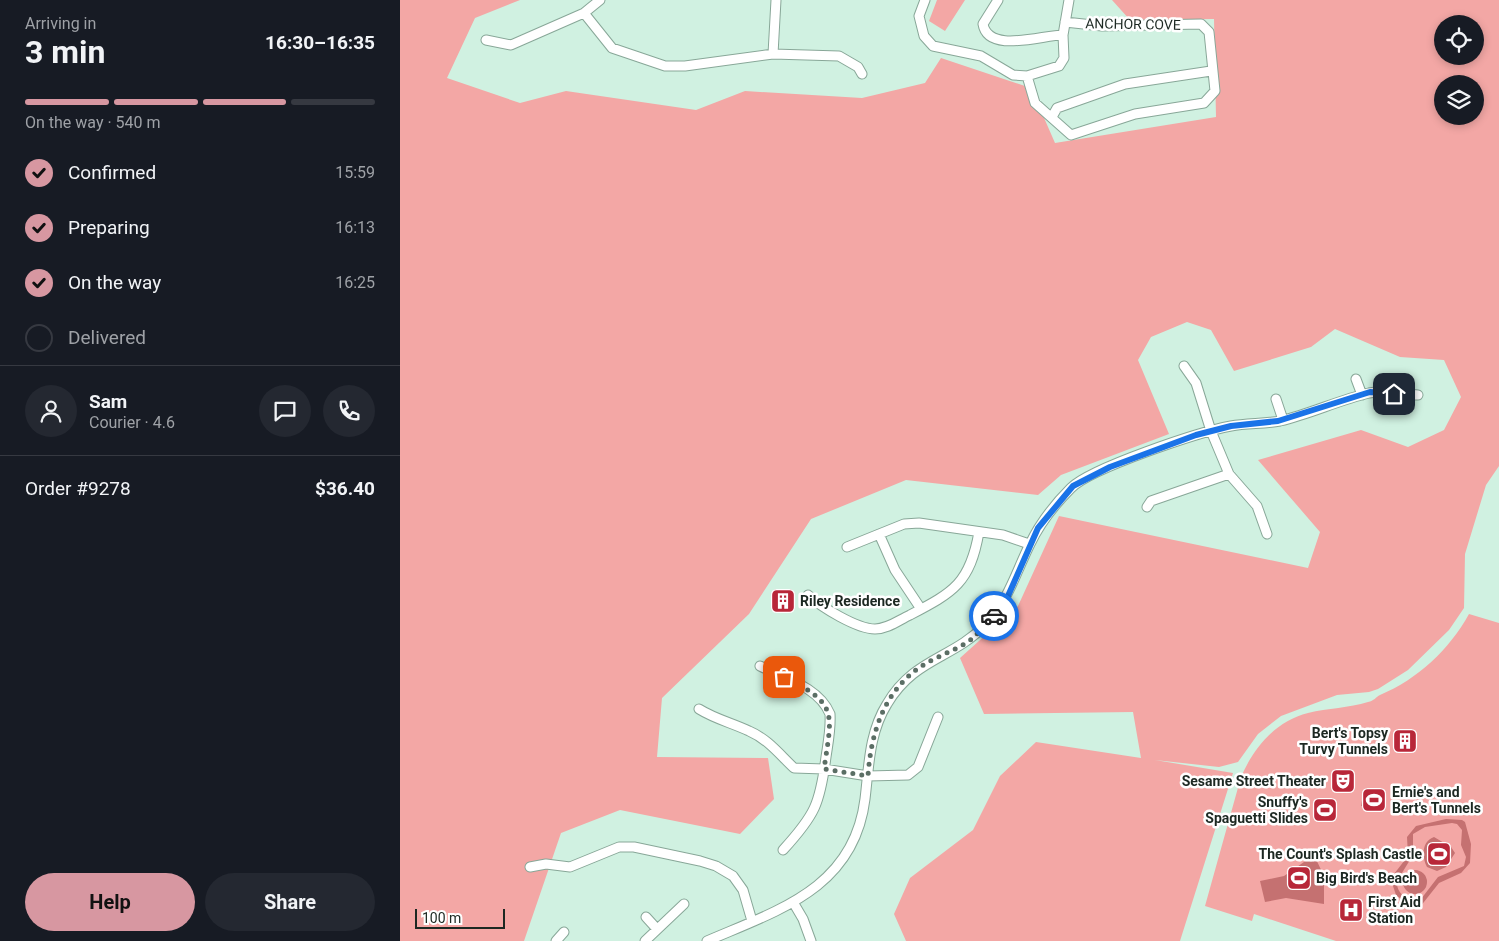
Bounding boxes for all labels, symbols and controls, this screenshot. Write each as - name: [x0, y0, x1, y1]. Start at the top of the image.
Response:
- text: Arriving in: [25, 14, 96, 33]
- street label: ANCHOR COVE: [1085, 15, 1181, 33]
- map controls: [1434, 15, 1484, 125]
- button: locate: [1434, 15, 1484, 65]
- text: 16:30–16:35: [265, 31, 375, 54]
- text: 3 min: [25, 33, 105, 71]
- button: layers: [1434, 75, 1484, 125]
- text: On the way · 540 m: [25, 113, 161, 132]
- icon: check: [25, 159, 53, 187]
- text: Confirmed: [68, 161, 156, 184]
- text: 15:59: [335, 163, 375, 182]
- icon: check: [25, 214, 53, 242]
- text: Preparing: [68, 216, 150, 239]
- text: 16:13: [335, 218, 375, 237]
- icon: check: [25, 269, 53, 297]
- text: On the way: [68, 271, 161, 294]
- text: 16:25: [335, 273, 375, 292]
- text: Delivered: [68, 326, 146, 349]
- pin: [1373, 373, 1415, 415]
- icon: home: [1380, 380, 1408, 408]
- button: person: [25, 385, 77, 437]
- button: chat: [259, 385, 311, 437]
- button: phone: [323, 385, 375, 437]
- text: Sam: [89, 390, 127, 413]
- text: Courier · 4.6: [89, 413, 175, 432]
- text: Order #9278: [25, 477, 131, 500]
- text: $36.40: [315, 477, 375, 500]
- building icon: Riley Residence: [770, 588, 796, 614]
- courier: [969, 591, 1019, 641]
- place label: Riley Residence: [800, 593, 900, 609]
- icon: car: [980, 602, 1008, 630]
- pin: [763, 656, 805, 698]
- icon: bag: [770, 663, 798, 691]
- place label: Bert's Topsy Turvy Tunnels: [1299, 725, 1389, 757]
- building icon: Bert's Topsy Turvy Tunnels: [1392, 728, 1418, 754]
- theatre icon: Sesame Street Theater: [1330, 768, 1356, 794]
- place label: Sesame Street Theater: [1182, 773, 1326, 789]
- place label: Ernie's and Bert's Tunnels: [1392, 784, 1481, 816]
- sports icon: Ernie's and Bert's Tunnels: [1361, 787, 1387, 813]
- place label: Snuffy's Spaguetti Slides: [1205, 794, 1308, 826]
- sports icon: Snuffy's Spaguetti Slides: [1312, 797, 1338, 823]
- sports icon: The Count's Splash Castle: [1426, 841, 1452, 867]
- place label: The Count's Splash Castle: [1259, 846, 1422, 862]
- sports icon: Big Bird's Beach: [1286, 865, 1312, 891]
- place label: Big Bird's Beach: [1316, 870, 1417, 886]
- button: Help: [25, 873, 195, 931]
- button: Share: [205, 873, 375, 931]
- place label: First Aid Station: [1368, 894, 1421, 926]
- hospital icon: First Aid Station: [1338, 897, 1364, 923]
- scale bar: [415, 906, 505, 929]
- text: 100 m: [422, 910, 461, 926]

